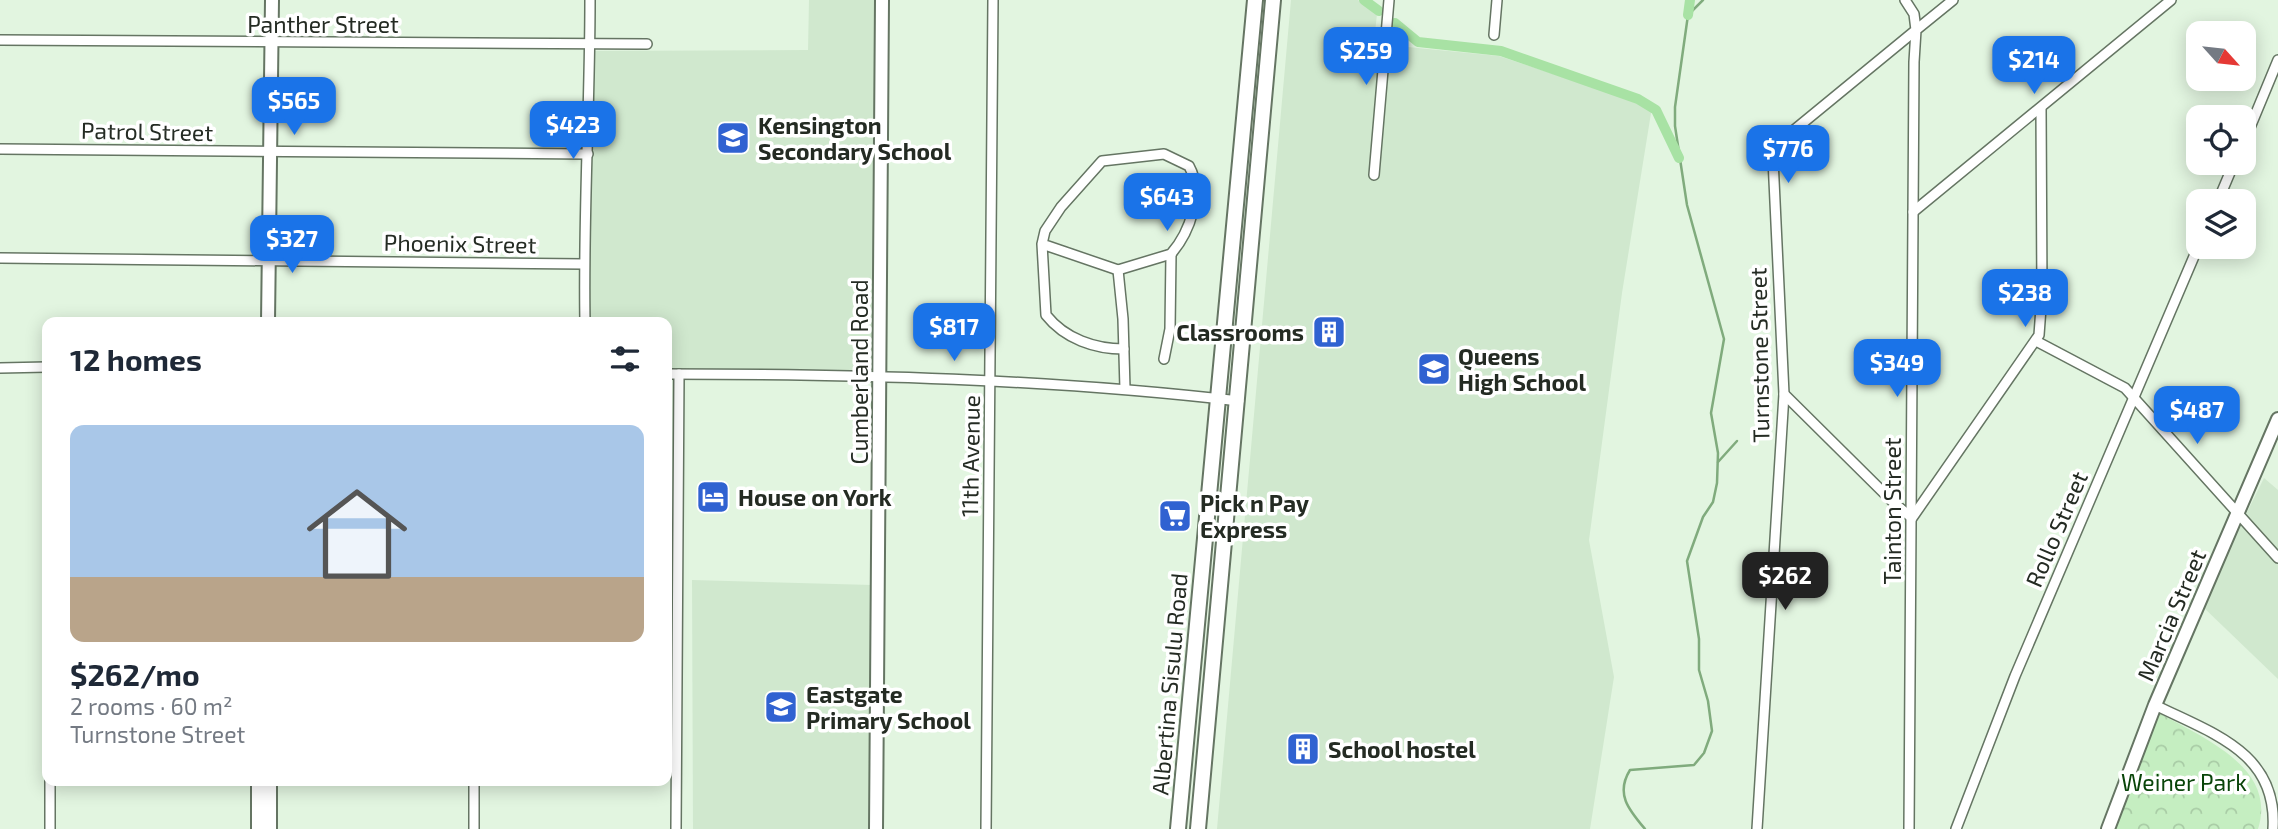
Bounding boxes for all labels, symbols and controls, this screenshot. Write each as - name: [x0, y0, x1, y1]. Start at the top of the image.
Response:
- street label: Panther Street: [247, 10, 399, 38]
- north arrow: [2186, 21, 2256, 91]
- map controls: [2186, 21, 2256, 259]
- pin: $259: [1325, 28, 1407, 87]
- text: $259: [1340, 36, 1392, 64]
- pin: $214: [1993, 36, 2075, 96]
- text: $214: [2008, 45, 2060, 73]
- pin: $565: [253, 78, 335, 137]
- text: $565: [268, 86, 320, 114]
- pin: $423: [532, 102, 614, 161]
- button: locate: [2186, 105, 2256, 175]
- text: $423: [546, 110, 600, 138]
- place label: Kensington Secondary School: [758, 111, 952, 165]
- street label: Patrol Street: [81, 116, 214, 146]
- school or university icon: Kensington Secondary School: [714, 119, 752, 157]
- pin: $776: [1747, 125, 1829, 185]
- text: $776: [1762, 134, 1814, 162]
- pin: $643: [1126, 174, 1208, 233]
- text: $643: [1140, 182, 1194, 210]
- button: layers: [2186, 189, 2256, 259]
- pin: $327: [251, 216, 333, 275]
- text: $327: [266, 224, 318, 252]
- street label: Phoenix Street: [383, 228, 537, 258]
- street label: Turnstone Street: [1743, 267, 1775, 443]
- pin: $238: [1984, 270, 2066, 329]
- text: $238: [1998, 278, 2052, 306]
- street label: Cumberland Road: [845, 279, 873, 465]
- pin: $817: [913, 304, 995, 363]
- text: $817: [929, 312, 979, 340]
- building icon: Classrooms: [1310, 313, 1348, 351]
- place label: Classrooms: [1176, 318, 1304, 346]
- icon: filters: [606, 340, 644, 378]
- pin: $349: [1856, 340, 1938, 399]
- text: 12 homes: [70, 341, 202, 377]
- place label: Queens High School: [1458, 342, 1587, 396]
- text: $349: [1870, 348, 1924, 376]
- school or university icon: Queens High School: [1415, 350, 1453, 388]
- pin: $487: [2156, 386, 2238, 446]
- street label: 11th Avenue: [955, 395, 985, 517]
- text: $487: [2170, 395, 2224, 423]
- street label: Tainton Street: [1878, 437, 1906, 585]
- street label: Rollo Street: [2019, 467, 2093, 591]
- icon: home: [294, 471, 420, 597]
- hotel icon: House on York: [694, 478, 732, 516]
- place label: House on York: [738, 483, 892, 511]
- place label: Pick n Pay Express: [1200, 489, 1309, 543]
- supermarket icon: Pick n Pay Express: [1156, 497, 1194, 535]
- street label: Marcia Street: [2131, 545, 2211, 685]
- pin: $262: [1744, 552, 1826, 612]
- text: $262: [1758, 561, 1812, 589]
- street label: Albertina Sisulu Road: [1145, 572, 1193, 796]
- text: $262/mo: [70, 656, 200, 692]
- place label: Eastgate Primary School: [806, 680, 971, 734]
- school or university icon: Eastgate Primary School: [762, 688, 800, 726]
- text: 2 rooms · 60 m²: [70, 692, 232, 720]
- text: Turnstone Street: [70, 720, 245, 748]
- building icon: School hostel: [1284, 730, 1322, 768]
- place label: School hostel: [1328, 735, 1476, 763]
- park label: Weiner Park: [2121, 768, 2247, 796]

